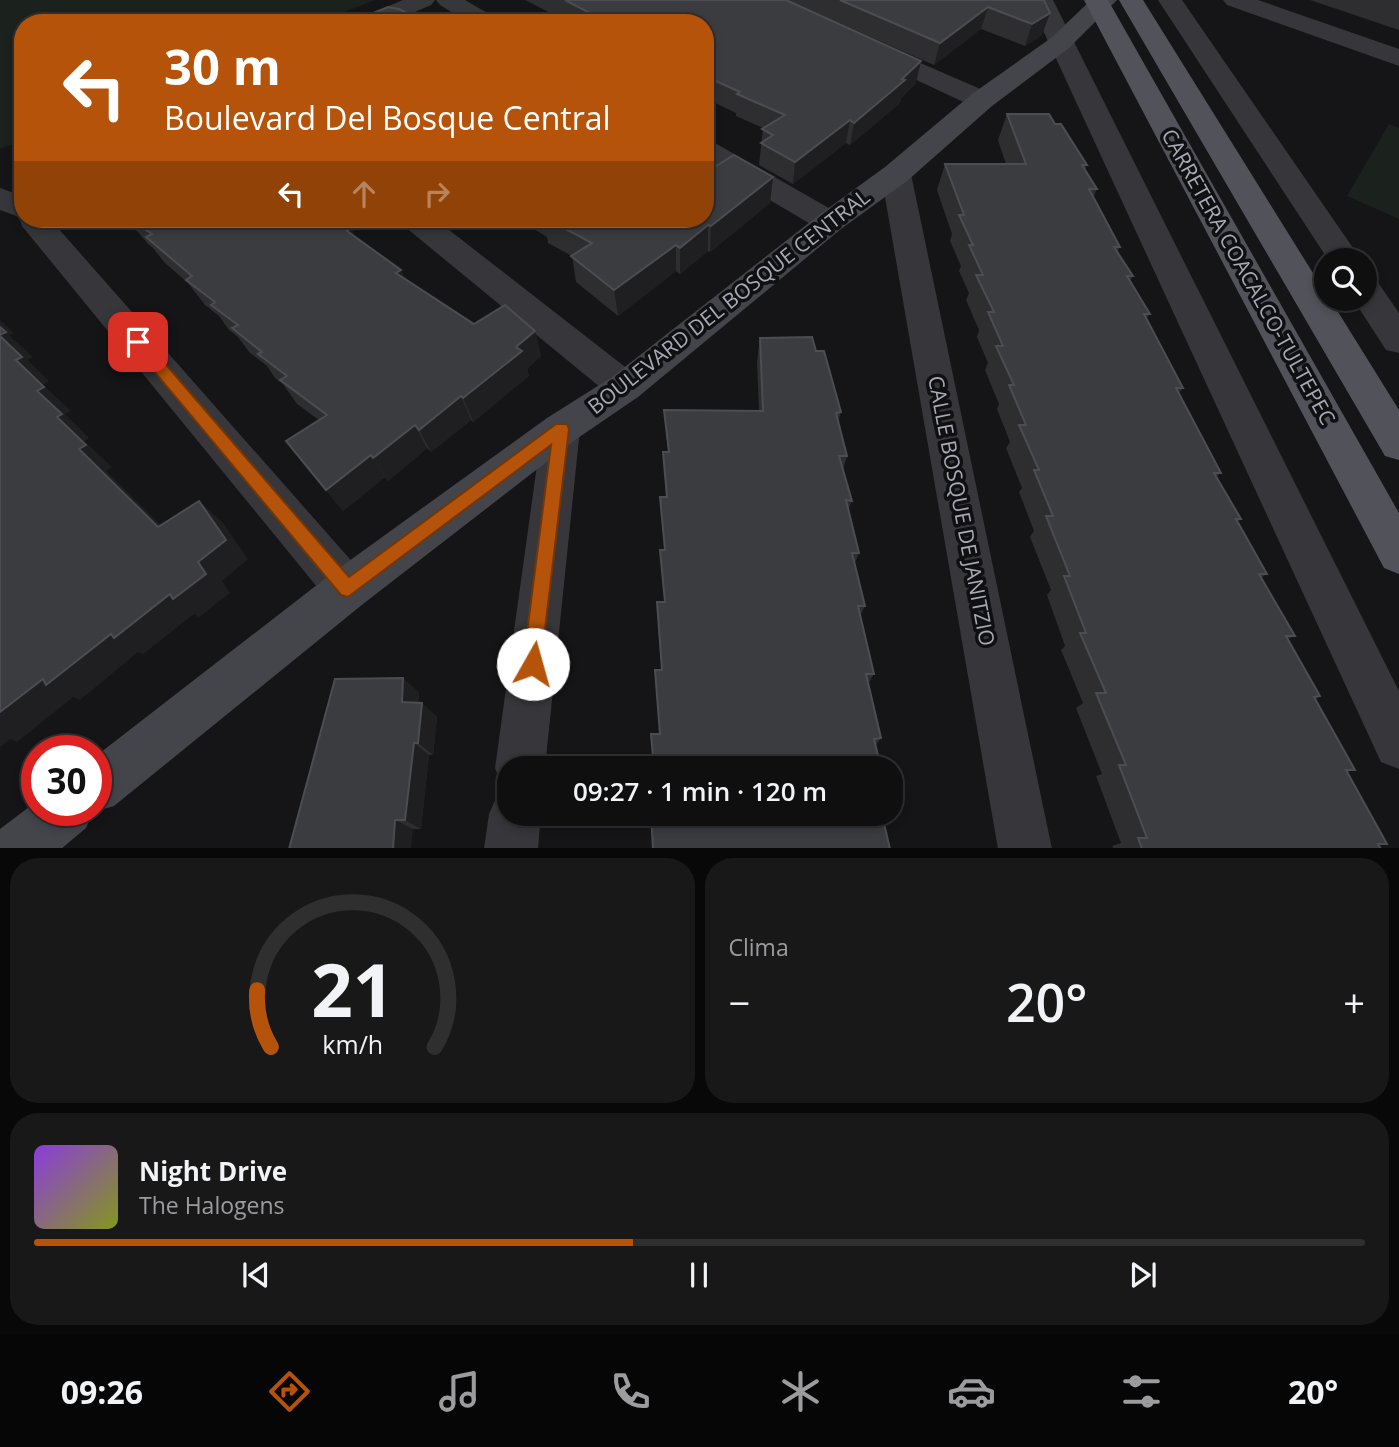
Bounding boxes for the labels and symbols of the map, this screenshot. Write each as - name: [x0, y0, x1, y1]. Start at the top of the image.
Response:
- street label: CARRETERA COACALCO-TULTEPEC: [1156, 124, 1342, 429]
- street label: BOULEVARD DEL BOSQUE CENTRAL: [582, 182, 875, 420]
- pin: [108, 312, 168, 372]
- street label: CALLE BOSQUE DE JANITZIO: [922, 373, 1002, 648]
- position arrow: [496, 627, 570, 701]
- speed limit sign: 30: [21, 735, 112, 826]

